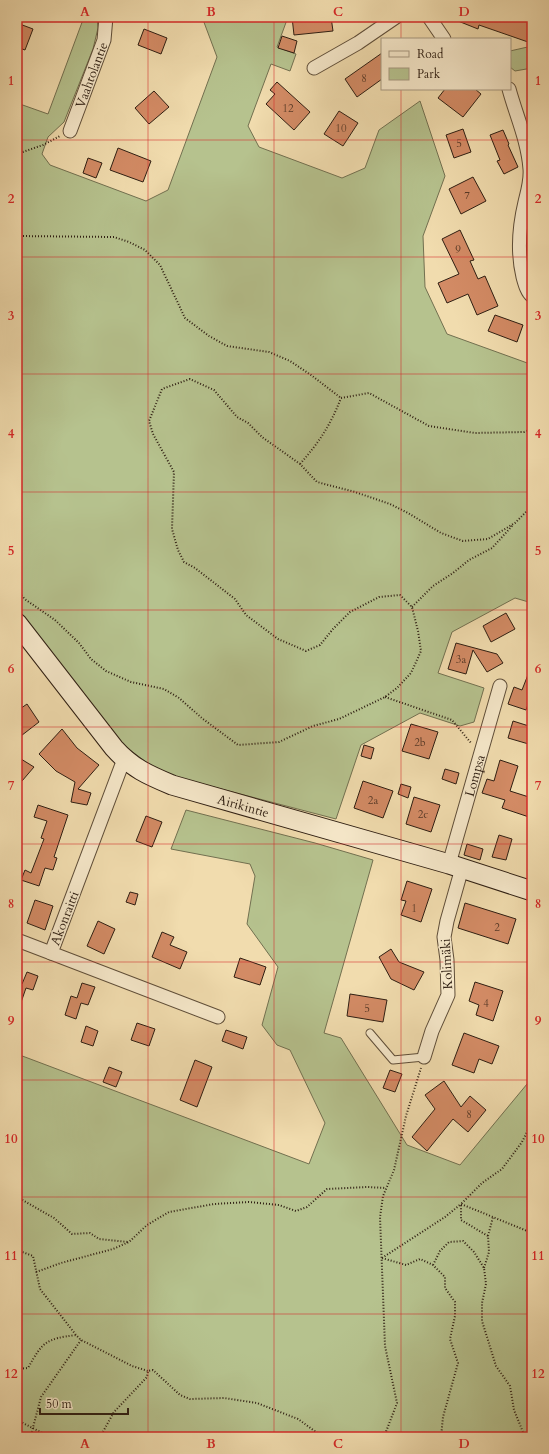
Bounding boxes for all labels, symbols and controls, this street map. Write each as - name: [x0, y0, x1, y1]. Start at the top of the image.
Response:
- text: A: [80, 3, 90, 21]
- text: B: [206, 3, 216, 21]
- text: C: [333, 3, 343, 21]
- text: D: [458, 3, 470, 21]
- legend: [381, 38, 511, 90]
- street label: Vaahtolantie: [71, 40, 112, 111]
- text: Road: [417, 46, 444, 62]
- text: Park: [417, 66, 441, 82]
- house number: 8: [361, 71, 367, 86]
- text: 1: [8, 72, 14, 90]
- text: 1: [535, 72, 541, 90]
- house number: 12: [282, 101, 294, 116]
- house number: 10: [335, 121, 347, 136]
- house number: 5: [456, 136, 462, 151]
- house number: 7: [464, 188, 470, 203]
- text: 2: [8, 190, 15, 208]
- text: 2: [535, 190, 542, 208]
- house number: 9: [455, 242, 461, 257]
- text: 3: [8, 307, 15, 325]
- text: 3: [535, 307, 542, 325]
- text: 4: [8, 425, 15, 443]
- text: 4: [535, 425, 542, 443]
- text: 5: [8, 542, 14, 560]
- text: 5: [535, 542, 541, 560]
- house number: 3a: [456, 652, 466, 667]
- text: 6: [8, 660, 15, 678]
- text: 6: [535, 660, 542, 678]
- house number: 2b: [414, 735, 426, 750]
- street label: Lompsa: [461, 752, 490, 799]
- text: 7: [8, 777, 15, 795]
- text: 7: [535, 777, 542, 795]
- street label: Airikintie: [215, 790, 271, 822]
- house number: 2a: [368, 793, 378, 808]
- house number: 2c: [418, 807, 428, 822]
- street label: Akonraitti: [46, 888, 84, 948]
- text: 8: [8, 895, 14, 913]
- text: 8: [535, 895, 541, 913]
- house number: 1: [411, 901, 417, 916]
- house number: 2: [494, 920, 500, 935]
- street label: Kolimäki: [437, 938, 457, 990]
- house number: 4: [483, 996, 489, 1011]
- house number: 5: [364, 1001, 370, 1016]
- text: 9: [8, 1012, 15, 1030]
- text: 9: [535, 1012, 542, 1030]
- house number: 8: [466, 1107, 472, 1122]
- text: 10: [4, 1130, 18, 1148]
- text: 10: [531, 1130, 545, 1148]
- text: 11: [4, 1247, 18, 1265]
- text: 11: [531, 1247, 545, 1265]
- text: 12: [4, 1365, 18, 1383]
- text: 12: [531, 1365, 545, 1383]
- scale bar: [40, 1390, 128, 1416]
- text: 50 m: [46, 1396, 73, 1412]
- text: A: [80, 1435, 90, 1453]
- text: B: [206, 1435, 216, 1453]
- text: C: [333, 1435, 343, 1453]
- text: D: [458, 1435, 470, 1453]

